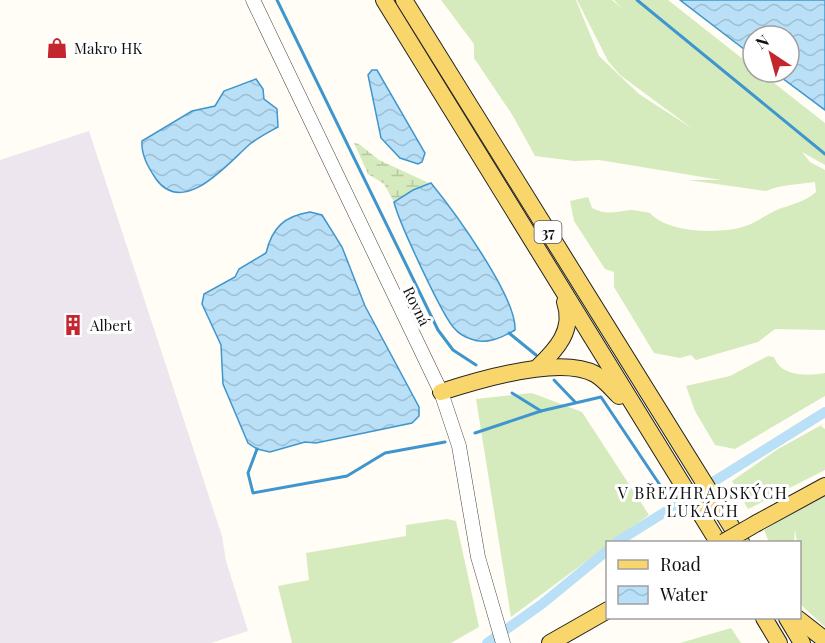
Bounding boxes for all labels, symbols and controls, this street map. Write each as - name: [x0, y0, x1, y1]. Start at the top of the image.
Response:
- north arrow: [741, 24, 801, 84]
- text: N: [751, 29, 773, 53]
- shop icon: Makro HK: [45, 36, 69, 60]
- place label: Makro HK: [74, 38, 142, 58]
- road number: 37: [534, 221, 562, 243]
- street label: Rovná: [399, 283, 435, 330]
- building icon: Albert: [61, 313, 85, 337]
- place label: Albert: [89, 315, 132, 335]
- district label: V BŘEZHRADSKÝCH LUKÁCH: [617, 482, 788, 521]
- legend: [606, 541, 801, 619]
- text: Road: [660, 552, 701, 576]
- text: Water: [659, 582, 708, 606]

